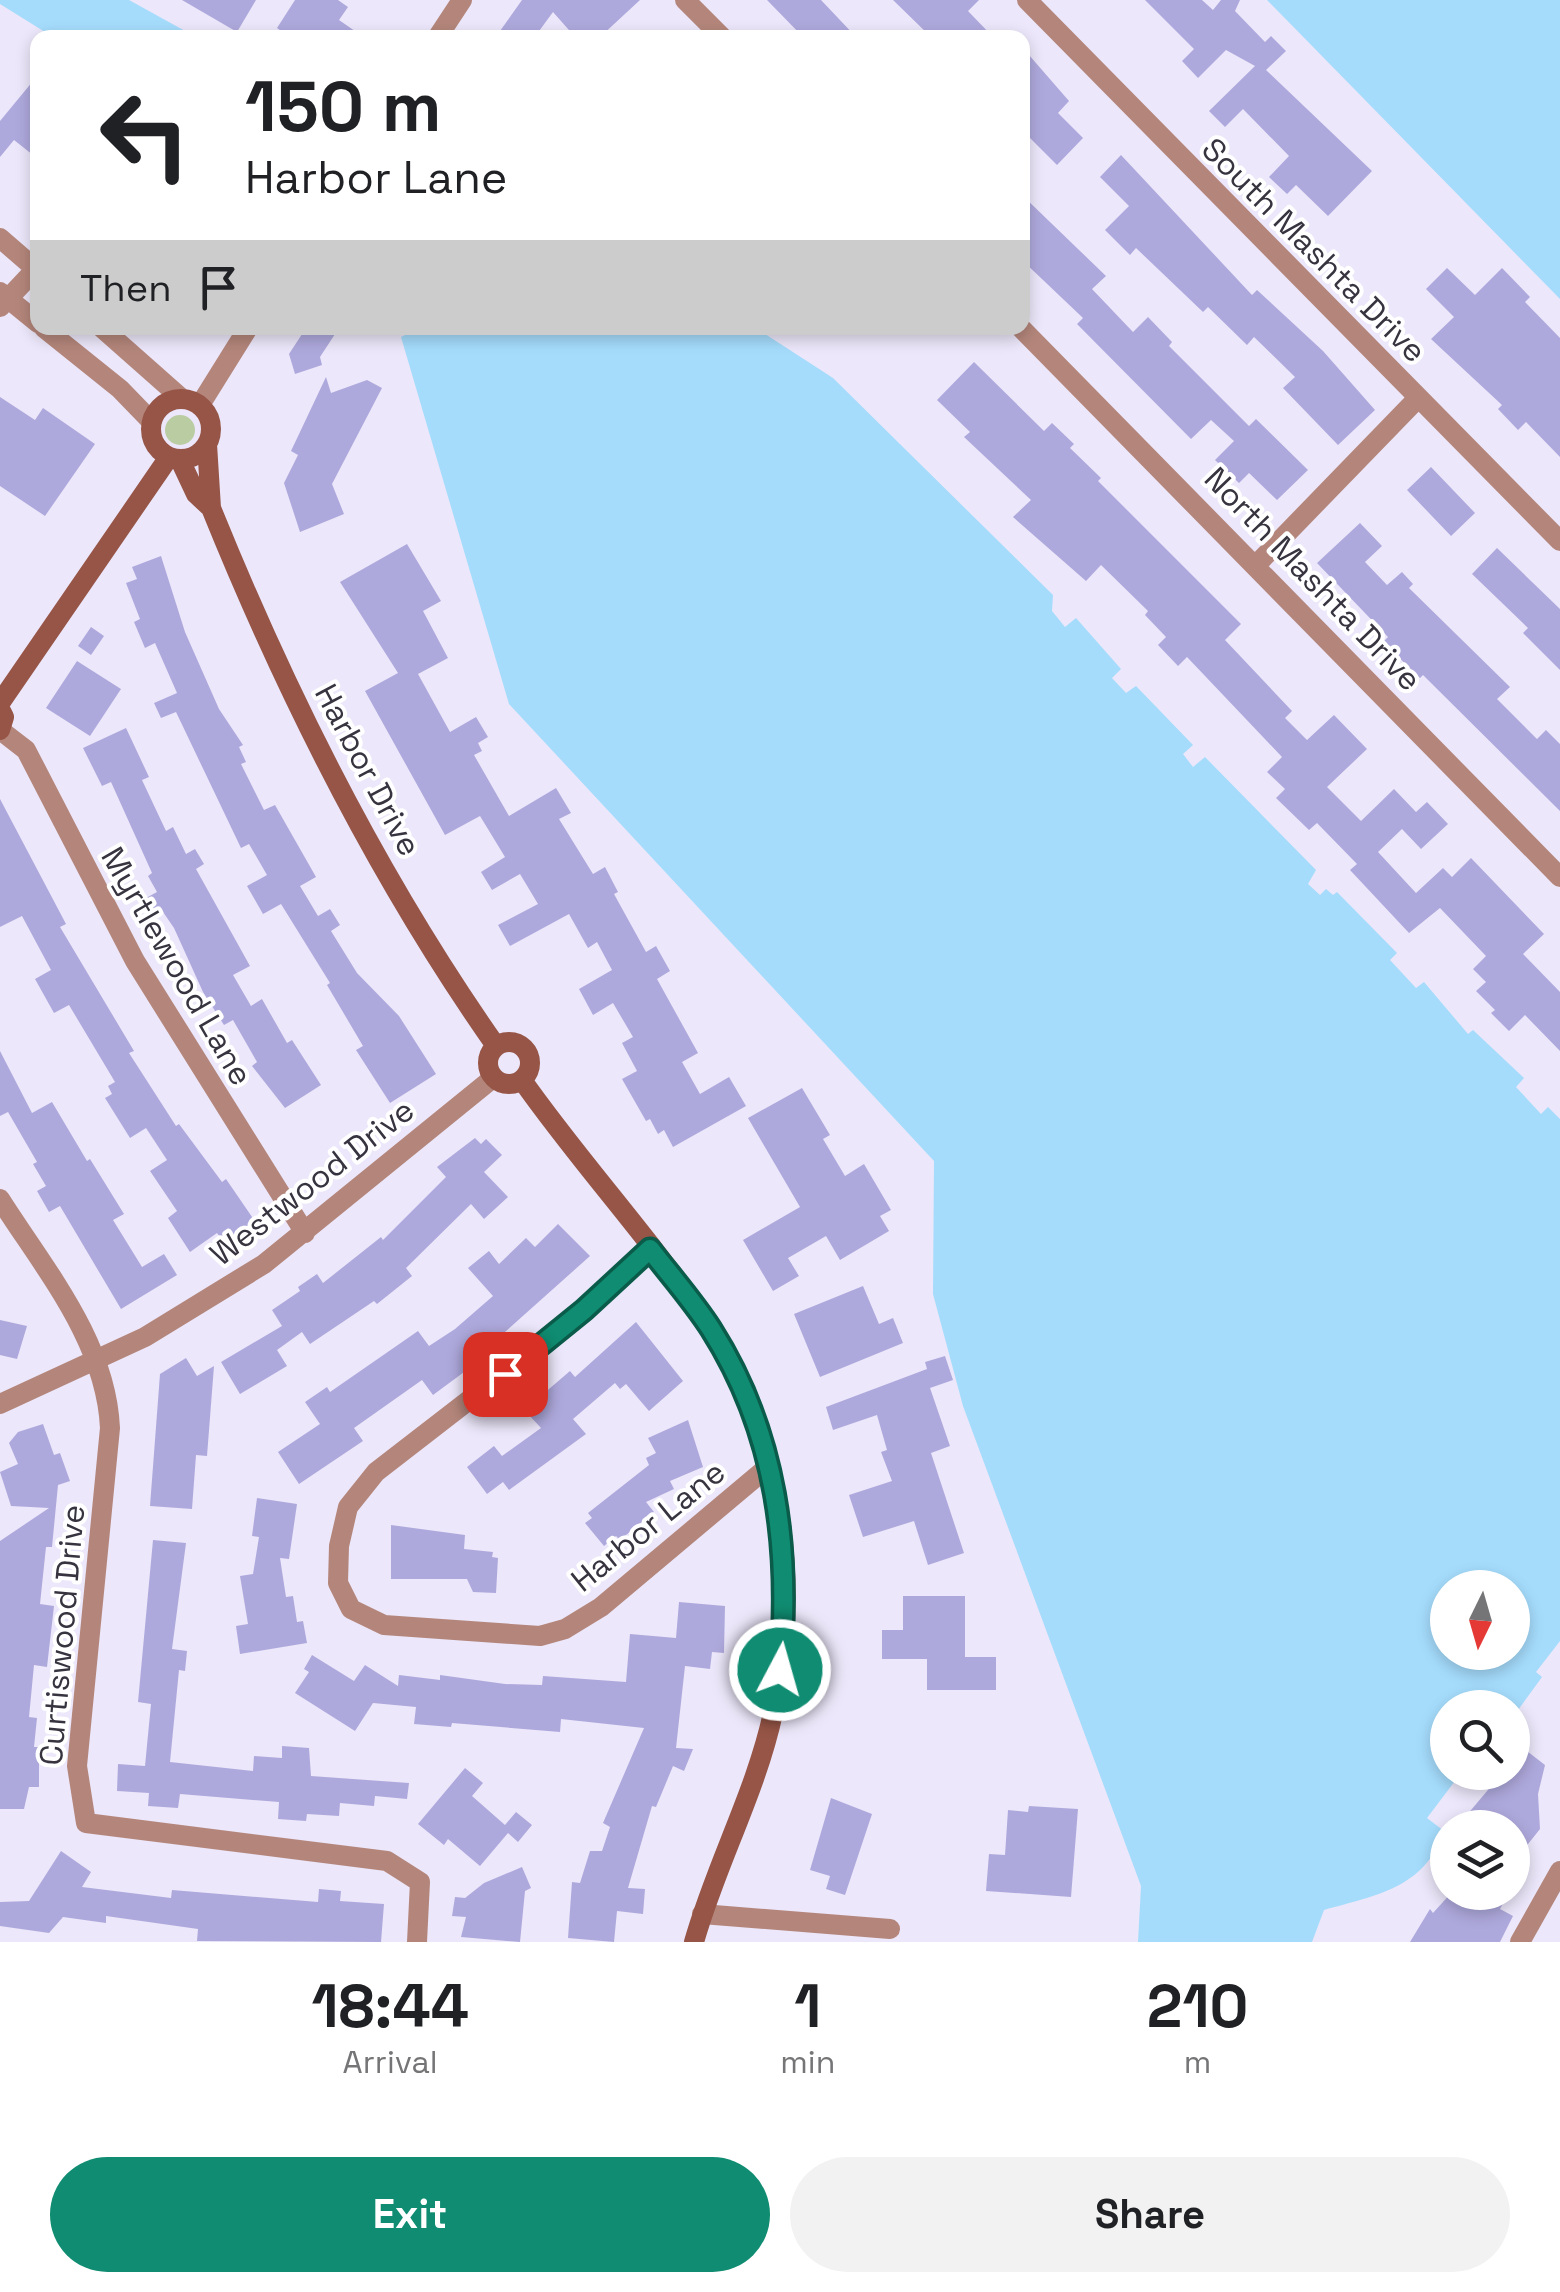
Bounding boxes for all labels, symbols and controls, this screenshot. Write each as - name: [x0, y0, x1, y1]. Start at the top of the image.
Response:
- text: 150 m: [245, 62, 442, 151]
- icon: left: [80, 70, 210, 200]
- street label: South Mashta Drive: [1193, 129, 1435, 371]
- text: Harbor Lane: [245, 149, 507, 206]
- icon: arrive: [191, 260, 246, 315]
- text: Then: [80, 264, 171, 312]
- street label: North Mashta Drive: [1196, 459, 1430, 699]
- street label: Harbor Drive: [306, 677, 430, 863]
- street label: Myrtlewood Lane: [93, 840, 261, 1092]
- street label: Westwood Drive: [202, 1090, 422, 1274]
- pin: [463, 1332, 548, 1417]
- icon: arrive: [478, 1347, 533, 1402]
- street label: Harbor Lane: [563, 1452, 733, 1600]
- street label: Curtiswood Drive: [31, 1503, 93, 1767]
- north arrow: [1430, 1570, 1530, 1670]
- map controls: [1430, 1570, 1530, 1910]
- position arrow: [728, 1618, 832, 1722]
- button: search: [1430, 1690, 1530, 1790]
- button: layers: [1430, 1810, 1530, 1910]
- text: 18:44: [312, 1968, 469, 2045]
- text: 1: [794, 1968, 821, 2045]
- text: 210: [1147, 1968, 1248, 2045]
- text: Arrival: [343, 2042, 438, 2082]
- text: min: [780, 2042, 835, 2082]
- text: m: [1184, 2042, 1211, 2082]
- button: Exit: [50, 2157, 770, 2272]
- button: Share: [790, 2157, 1510, 2272]

